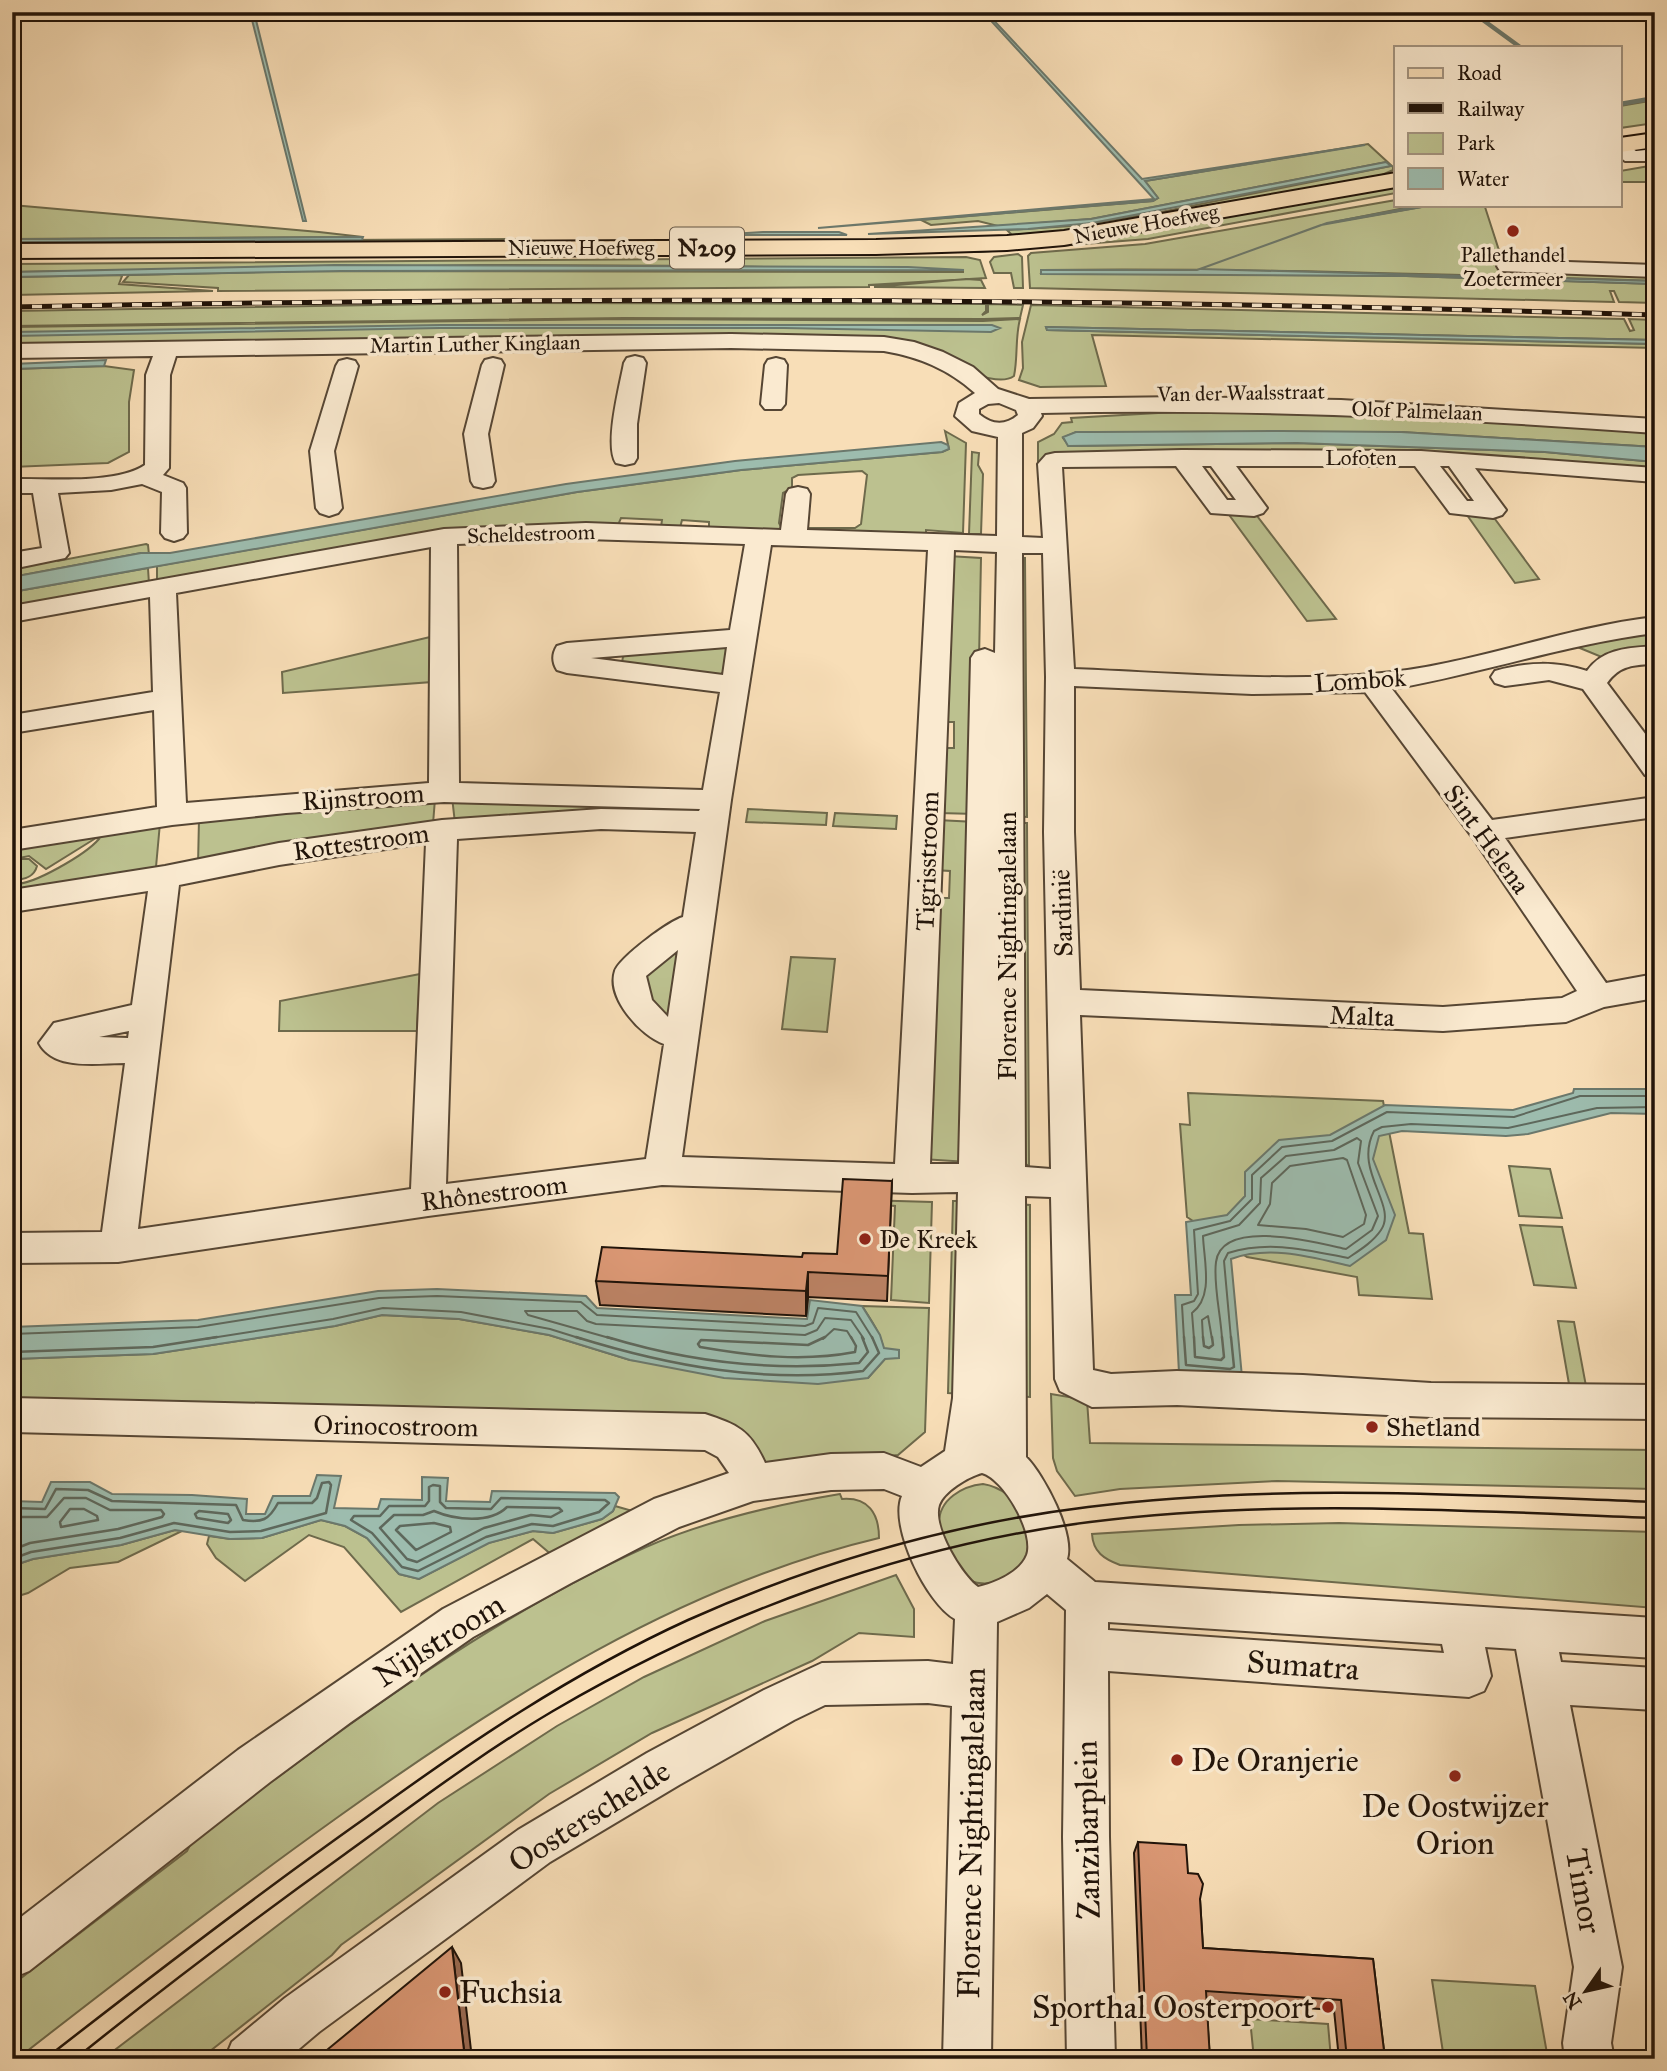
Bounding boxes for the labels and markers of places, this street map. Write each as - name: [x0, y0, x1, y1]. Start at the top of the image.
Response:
- marker: Pallethandel Zoetermeer: [1505, 223, 1521, 239]
- place label: Pallethandel Zoetermeer: [1461, 242, 1566, 292]
- place label: De Kreek: [879, 1223, 979, 1255]
- marker: De Kreek: [857, 1231, 873, 1247]
- place label: Shetland: [1386, 1411, 1481, 1443]
- marker: Shetland: [1364, 1419, 1380, 1435]
- place label: De Oranjerie: [1191, 1741, 1359, 1780]
- marker: De Oranjerie: [1169, 1752, 1185, 1768]
- marker: De Oostwijzer Orion: [1447, 1768, 1463, 1784]
- place label: De Oostwijzer Orion: [1362, 1787, 1548, 1863]
- place label: Fuchsia: [459, 1973, 562, 2012]
- marker: Fuchsia: [437, 1984, 453, 2000]
- place label: Sporthal Oosterpoort: [1032, 1988, 1314, 2027]
- marker: Sporthal Oosterpoort: [1320, 1999, 1336, 2015]

